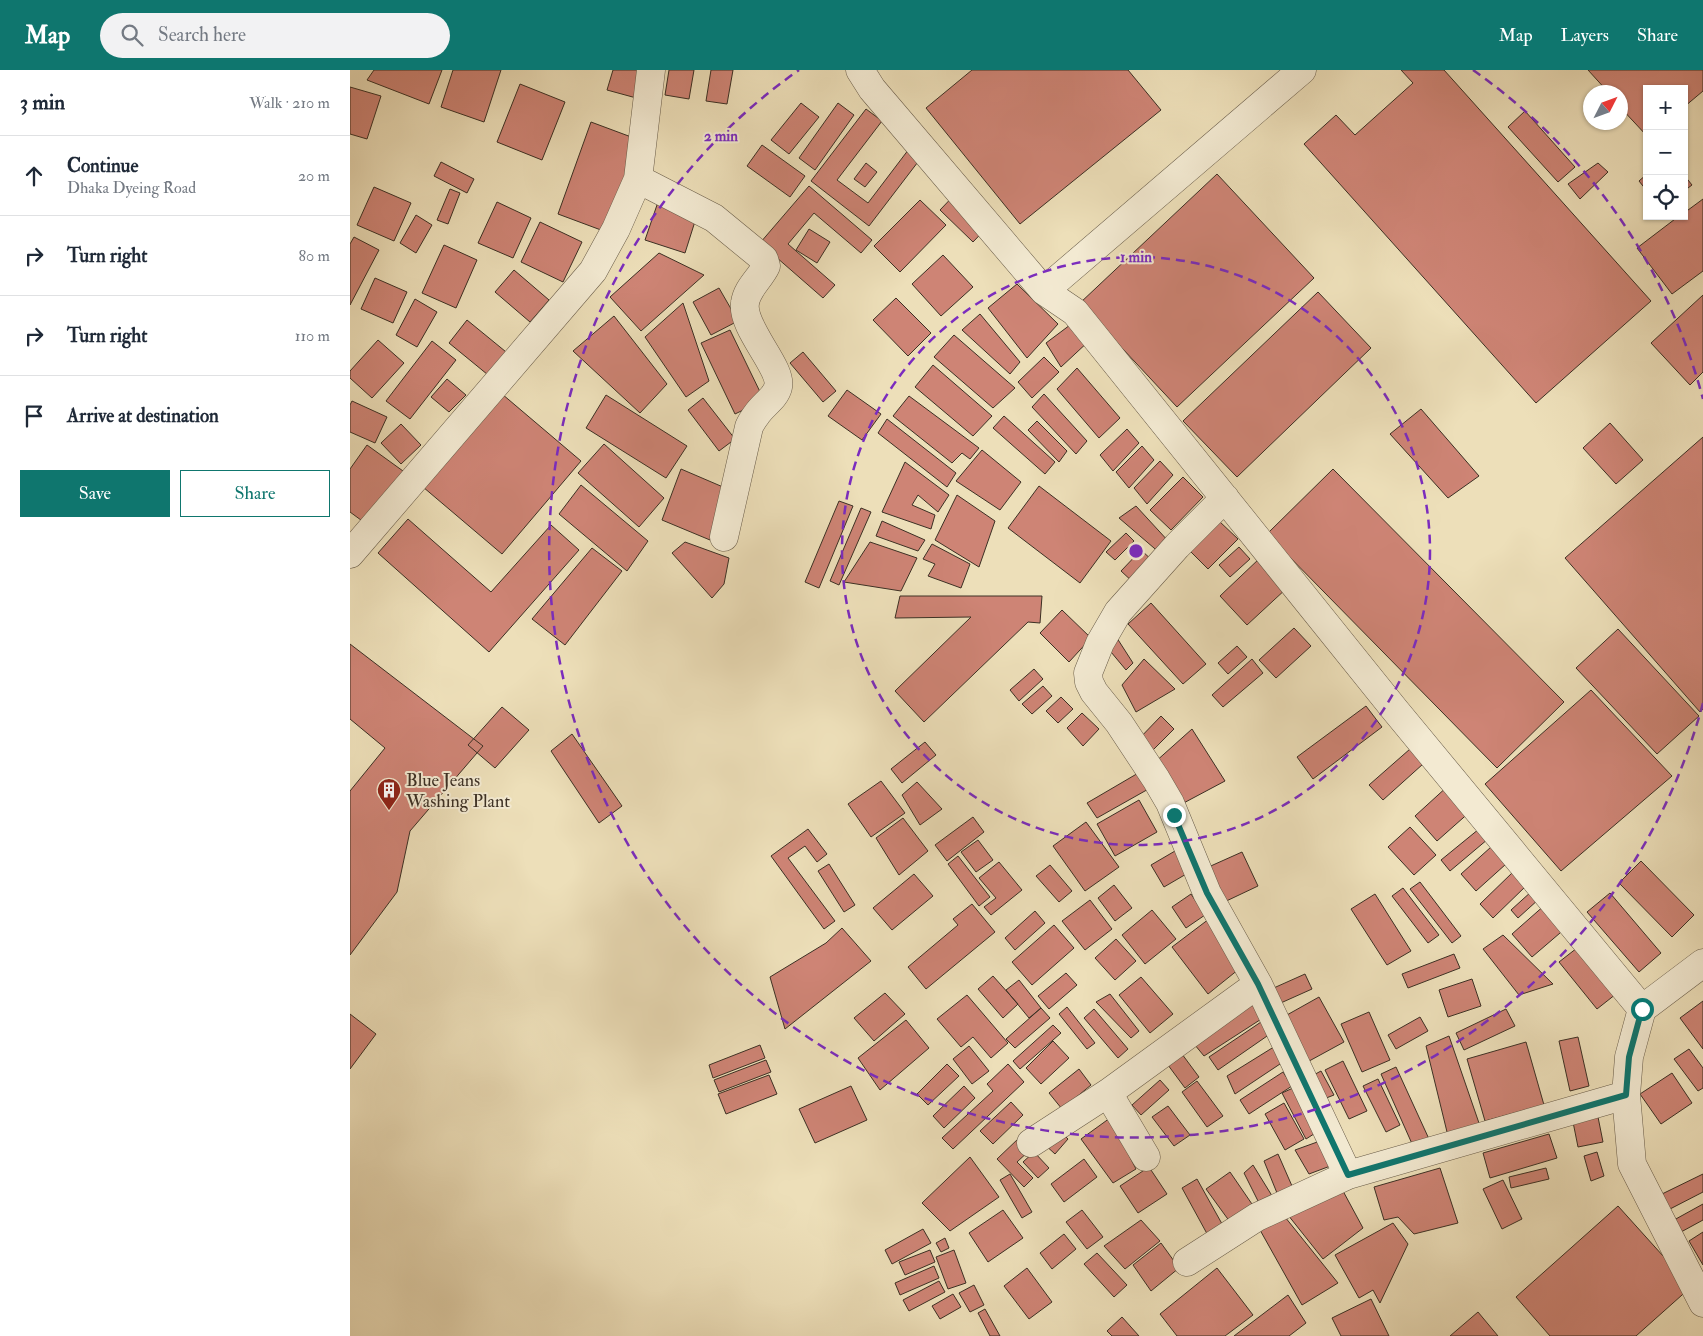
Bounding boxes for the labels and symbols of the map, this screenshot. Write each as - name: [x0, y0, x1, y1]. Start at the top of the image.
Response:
- north arrow: [1583, 85, 1628, 130]
- text: 2 min: [704, 127, 738, 146]
- text: 1 min: [1120, 248, 1152, 267]
- centre of rings: [1127, 542, 1145, 560]
- place label: Blue Jeans Washing Plant: [405, 769, 510, 813]
- building icon: Blue Jeans Washing Plant: [376, 777, 402, 811]
- route end: [1163, 804, 1186, 827]
- route start: [1631, 998, 1654, 1021]

